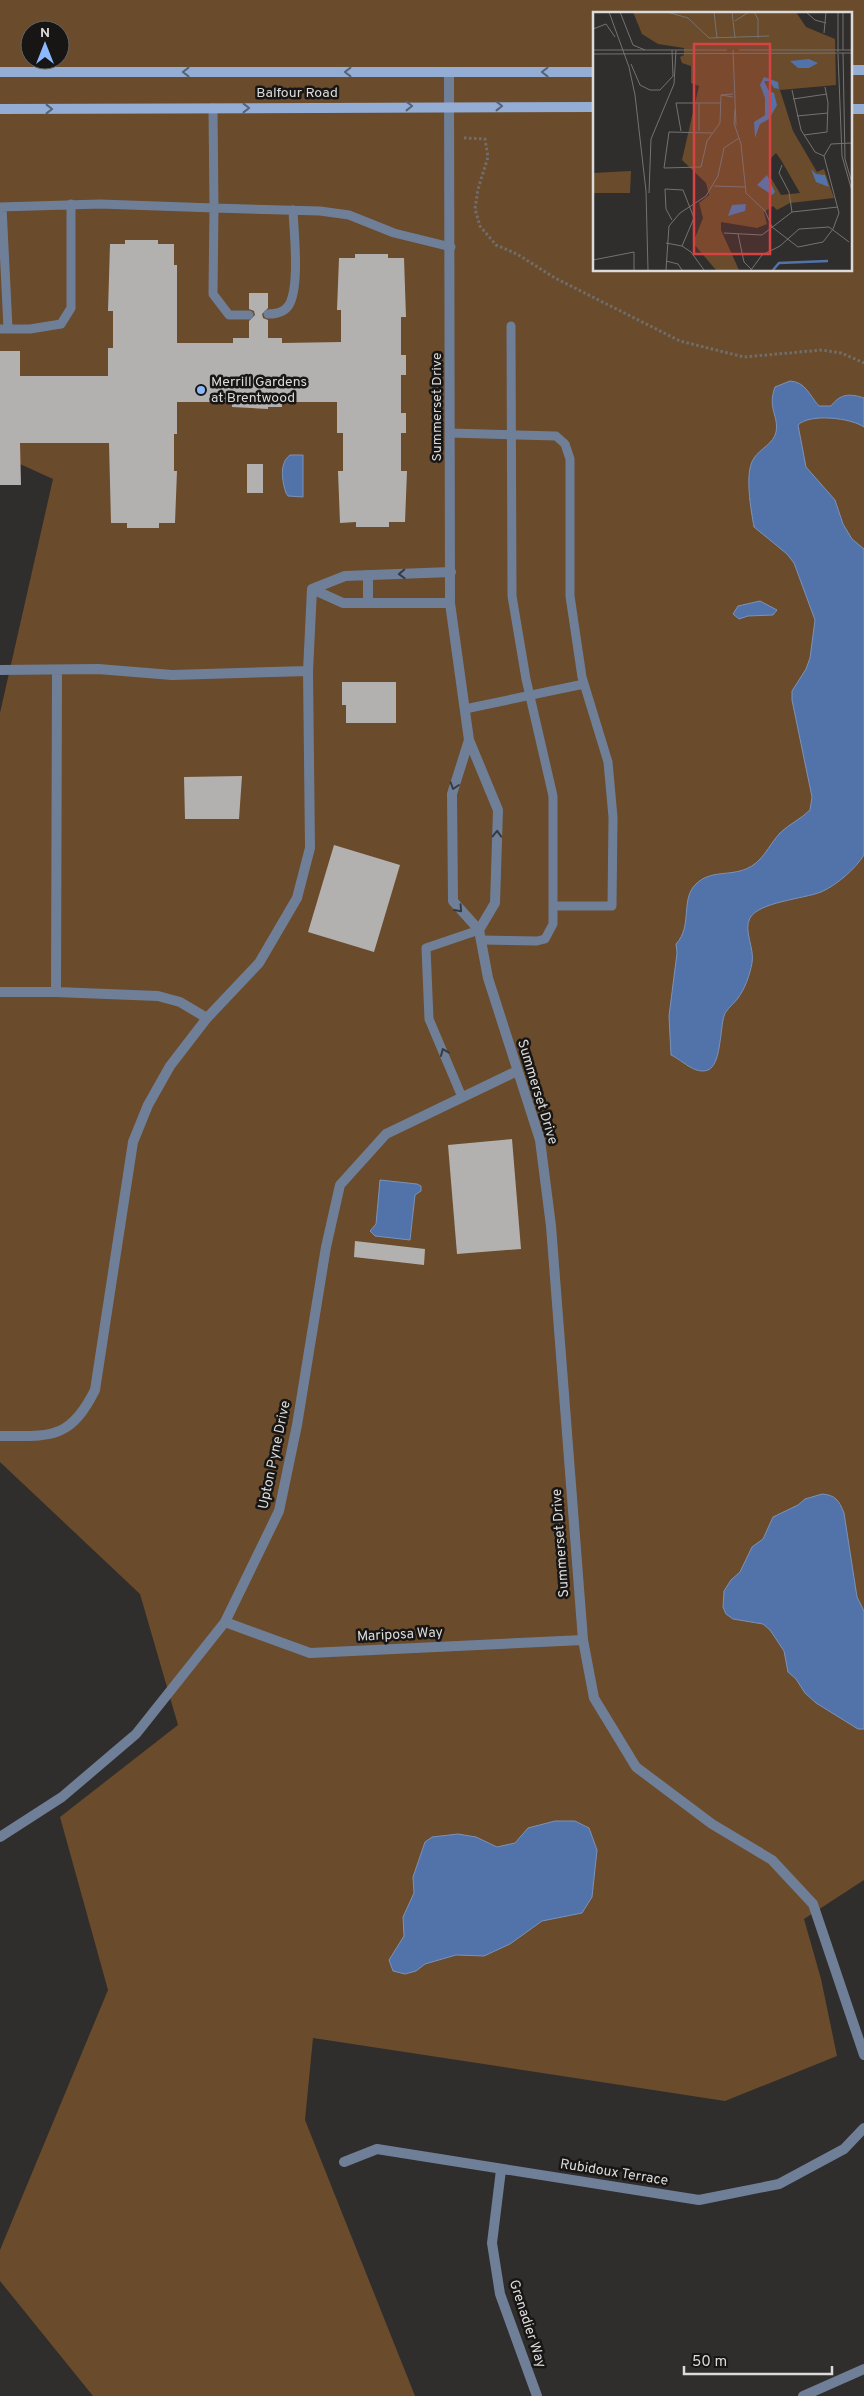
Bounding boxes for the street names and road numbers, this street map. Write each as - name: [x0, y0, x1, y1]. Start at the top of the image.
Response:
- street label: Balfour Road: [256, 85, 338, 102]
- street label: Summerset Drive: [429, 352, 446, 462]
- street label: Summerset Drive: [513, 1037, 561, 1147]
- street label: Upton Pyne Drive: [255, 1399, 295, 1511]
- street label: Summerset Drive: [549, 1488, 573, 1598]
- street label: Mariposa Way: [357, 1624, 443, 1646]
- street label: Rubidoux Terrace: [559, 2156, 669, 2190]
- street label: Grenadier Way: [505, 2278, 549, 2370]

